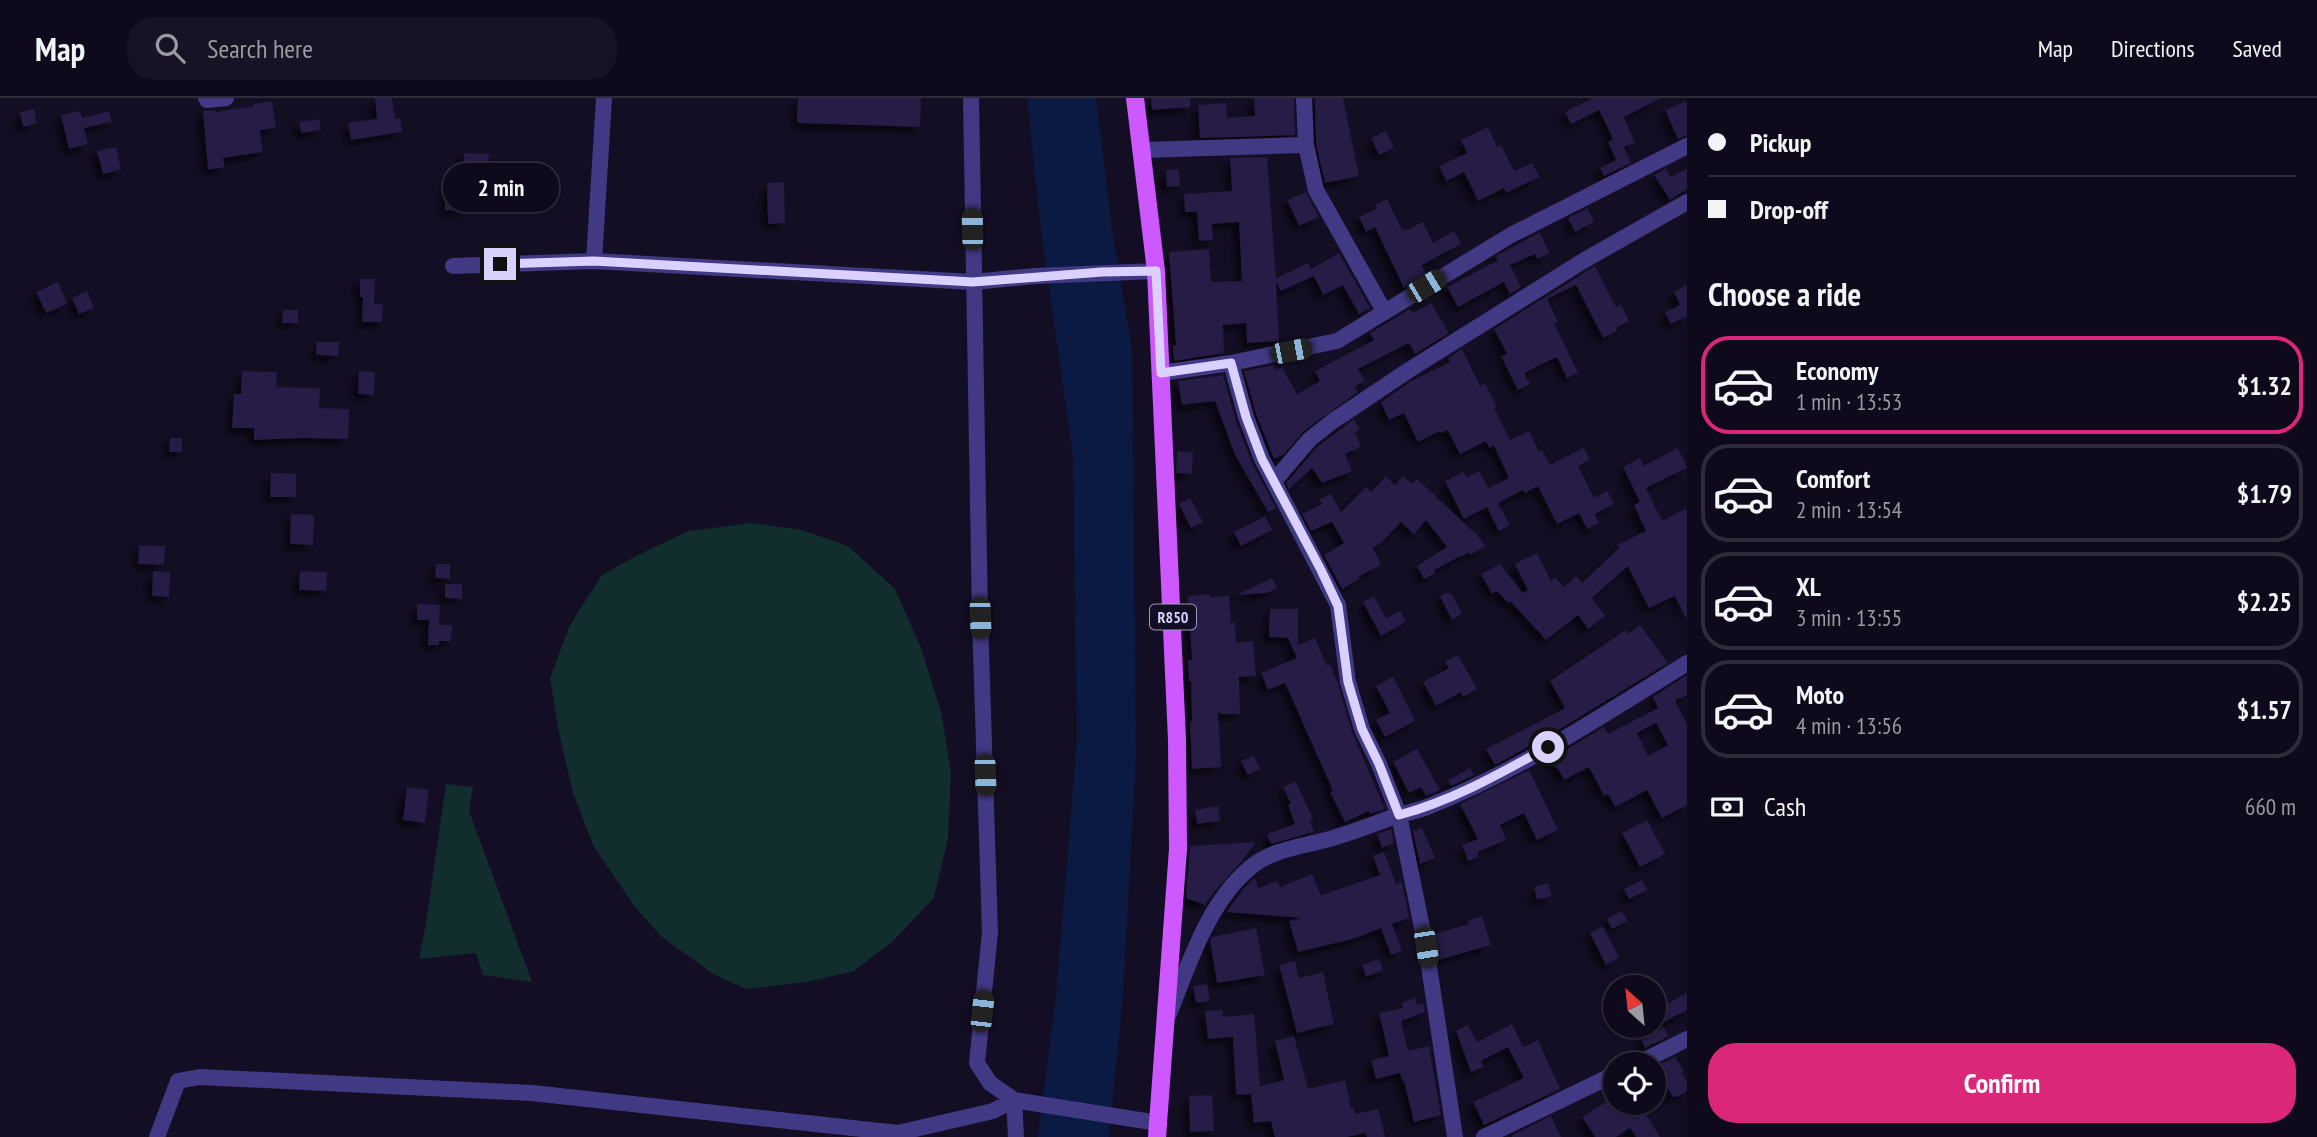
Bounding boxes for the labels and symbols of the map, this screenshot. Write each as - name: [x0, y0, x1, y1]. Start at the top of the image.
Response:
- callout: 2 min: [442, 162, 558, 212]
- car: [962, 208, 983, 250]
- route end: [484, 248, 516, 280]
- car: [1403, 266, 1450, 306]
- car: [1269, 337, 1314, 365]
- car: [969, 597, 992, 639]
- road number: R850: [1150, 604, 1196, 630]
- route start: [1532, 731, 1564, 763]
- car: [974, 754, 997, 796]
- car: [1413, 925, 1440, 969]
- north arrow: [1603, 975, 1666, 1038]
- car: [970, 989, 995, 1033]

